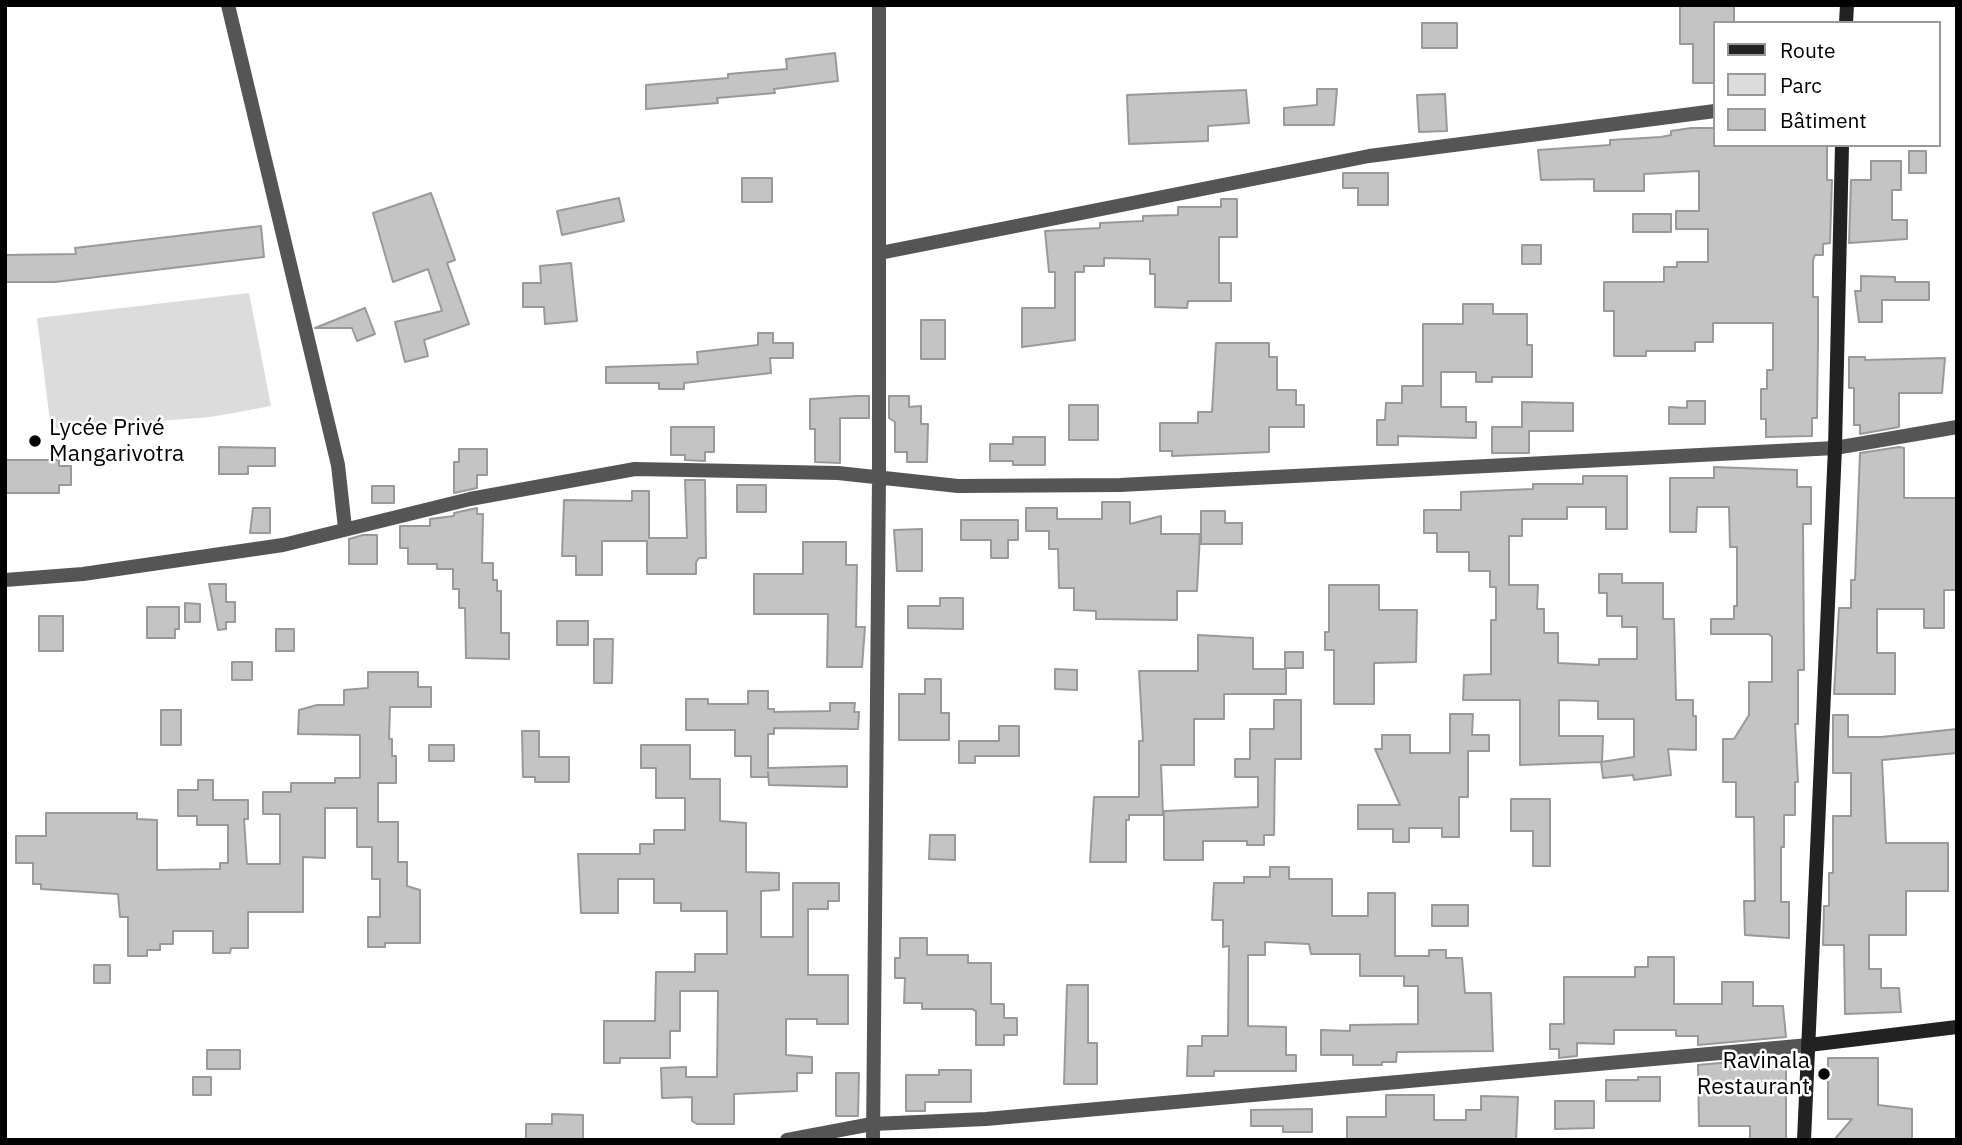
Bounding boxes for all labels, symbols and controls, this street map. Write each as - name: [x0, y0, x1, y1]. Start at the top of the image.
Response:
- legend: [1714, 21, 1941, 147]
- text: Route: [1780, 36, 1836, 64]
- text: Parc: [1780, 71, 1822, 99]
- text: Bâtiment: [1780, 106, 1867, 134]
- place label: Lycée Privé Mangarivotra: [49, 414, 184, 468]
- marker: Lycée Privé Mangarivotra: [27, 433, 43, 449]
- place label: Ravinala Restaurant: [1697, 1047, 1810, 1101]
- marker: Ravinala Restaurant: [1816, 1066, 1832, 1082]

